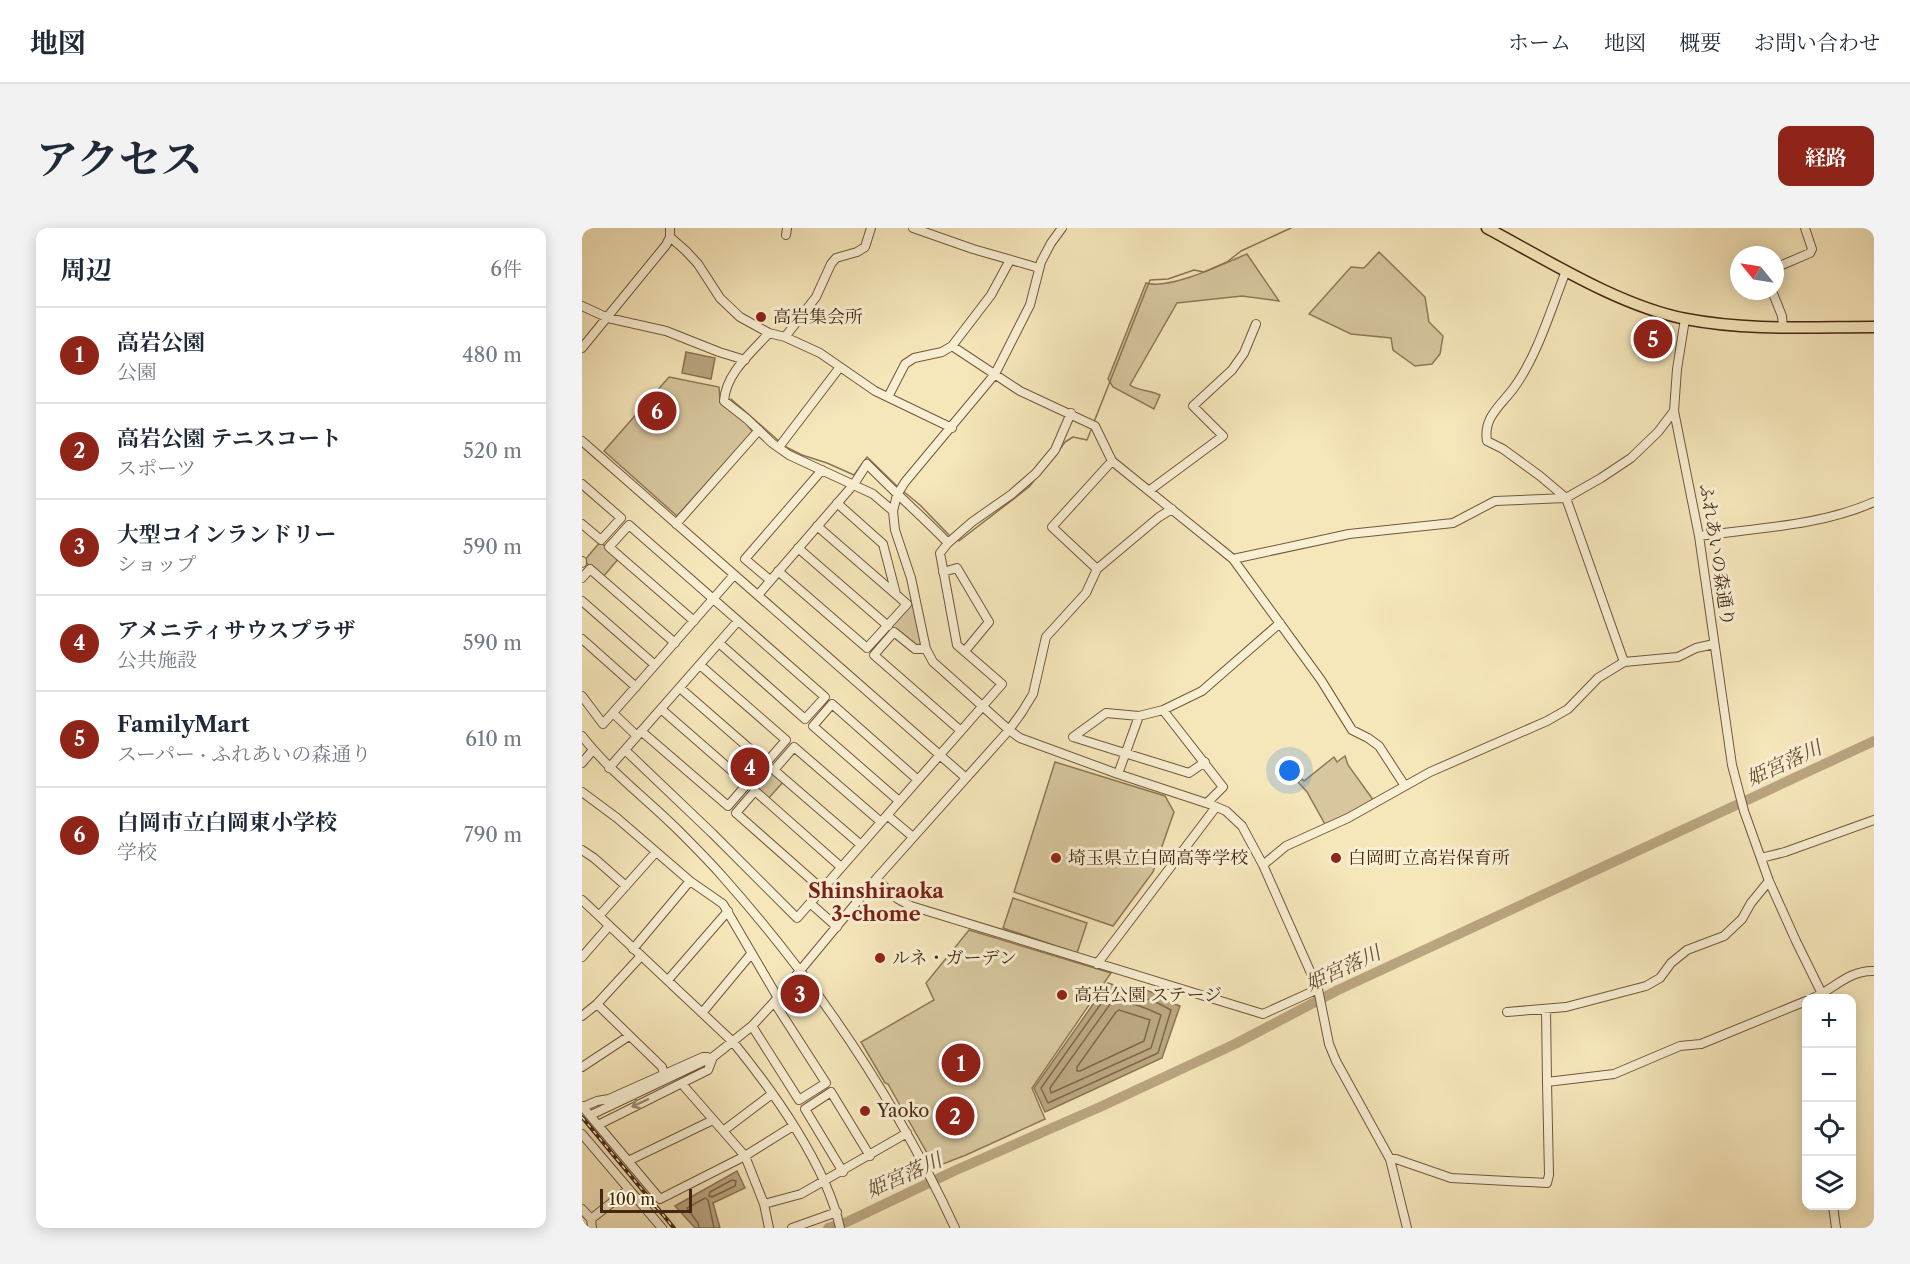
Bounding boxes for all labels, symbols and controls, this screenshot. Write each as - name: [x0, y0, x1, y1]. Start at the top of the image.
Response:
- text: 地図: [30, 26, 86, 60]
- text: ホーム: [1508, 30, 1571, 55]
- text: 地図: [1604, 30, 1646, 55]
- text: 概要: [1679, 30, 1721, 55]
- text: お問い合わせ: [1754, 30, 1880, 55]
- button: 経路: [1778, 126, 1874, 186]
- text: アクセス: [36, 133, 203, 185]
- north arrow: [1730, 246, 1784, 300]
- text: 周辺: [60, 254, 112, 286]
- text: 6件: [490, 257, 522, 281]
- place label: 高岩集会所: [773, 306, 863, 328]
- marker: 高岩集会所: [754, 310, 768, 324]
- pin: 5: [1634, 316, 1672, 362]
- text: 高岩公園: [117, 329, 205, 356]
- text: 1: [75, 343, 84, 367]
- text: 480 m: [462, 343, 522, 367]
- text: 公園: [117, 360, 157, 384]
- pin: 6: [638, 388, 676, 434]
- text: 高岩公園 テニスコート: [117, 425, 342, 452]
- text: 2: [74, 439, 85, 463]
- text: 520 m: [463, 439, 522, 463]
- text: スポーツ: [117, 456, 196, 480]
- street label: ふれあいの森通り: [1695, 482, 1739, 628]
- text: 大型コインランドリー: [117, 521, 336, 548]
- text: 3: [74, 535, 85, 559]
- text: 590 m: [463, 535, 522, 559]
- text: ショップ: [117, 552, 197, 576]
- text: アメニティサウスプラザ: [117, 617, 355, 644]
- text: 4: [74, 631, 85, 655]
- text: 590 m: [463, 631, 522, 655]
- text: 公共施設: [117, 648, 197, 672]
- text: FamilyMart: [117, 711, 250, 738]
- text: 5: [74, 727, 85, 751]
- text: 610 m: [465, 727, 522, 751]
- water label: 姫宮落川: [1743, 734, 1827, 791]
- text: スーパー · ふれあいの森通り: [117, 742, 371, 766]
- pin: 4: [730, 744, 770, 790]
- your location: [1275, 756, 1304, 785]
- text: 白岡市立白岡東小学校: [117, 809, 337, 836]
- text: 6: [74, 823, 85, 847]
- text: 790 m: [464, 823, 522, 847]
- text: 学校: [117, 840, 157, 864]
- place label: 埼玉県立白岡高等学校: [1068, 847, 1248, 869]
- place label: 白岡町立高岩保育所: [1348, 847, 1510, 869]
- marker: 埼玉県立白岡高等学校: [1049, 851, 1063, 865]
- marker: 白岡町立高岩保育所: [1329, 851, 1343, 865]
- district label: Shinshiraoka 3-chome: [808, 879, 944, 926]
- water label: 姫宮落川: [1302, 939, 1386, 996]
- place label: ルネ・ガーデン: [892, 947, 1017, 969]
- marker: ルネ・ガーデン: [873, 951, 887, 965]
- pin: 3: [780, 972, 820, 1017]
- place label: 高岩公園 ステージ: [1074, 984, 1222, 1006]
- marker: 高岩公園 ステージ: [1055, 988, 1069, 1002]
- map controls: [1802, 994, 1856, 1210]
- button: +: [1802, 994, 1856, 1048]
- pin: 1: [942, 1040, 980, 1086]
- button: −: [1802, 1048, 1856, 1102]
- pin: 2: [936, 1094, 974, 1138]
- one-way arrow: [631, 1098, 649, 1110]
- place label: Yaoko: [876, 1100, 929, 1122]
- button: locate: [1802, 1102, 1856, 1156]
- marker: Yaoko: [858, 1104, 872, 1118]
- water label: 姫宮落川: [863, 1147, 947, 1202]
- button: layers: [1802, 1156, 1856, 1210]
- scale bar: [600, 1186, 692, 1214]
- text: 100 m: [609, 1189, 655, 1209]

